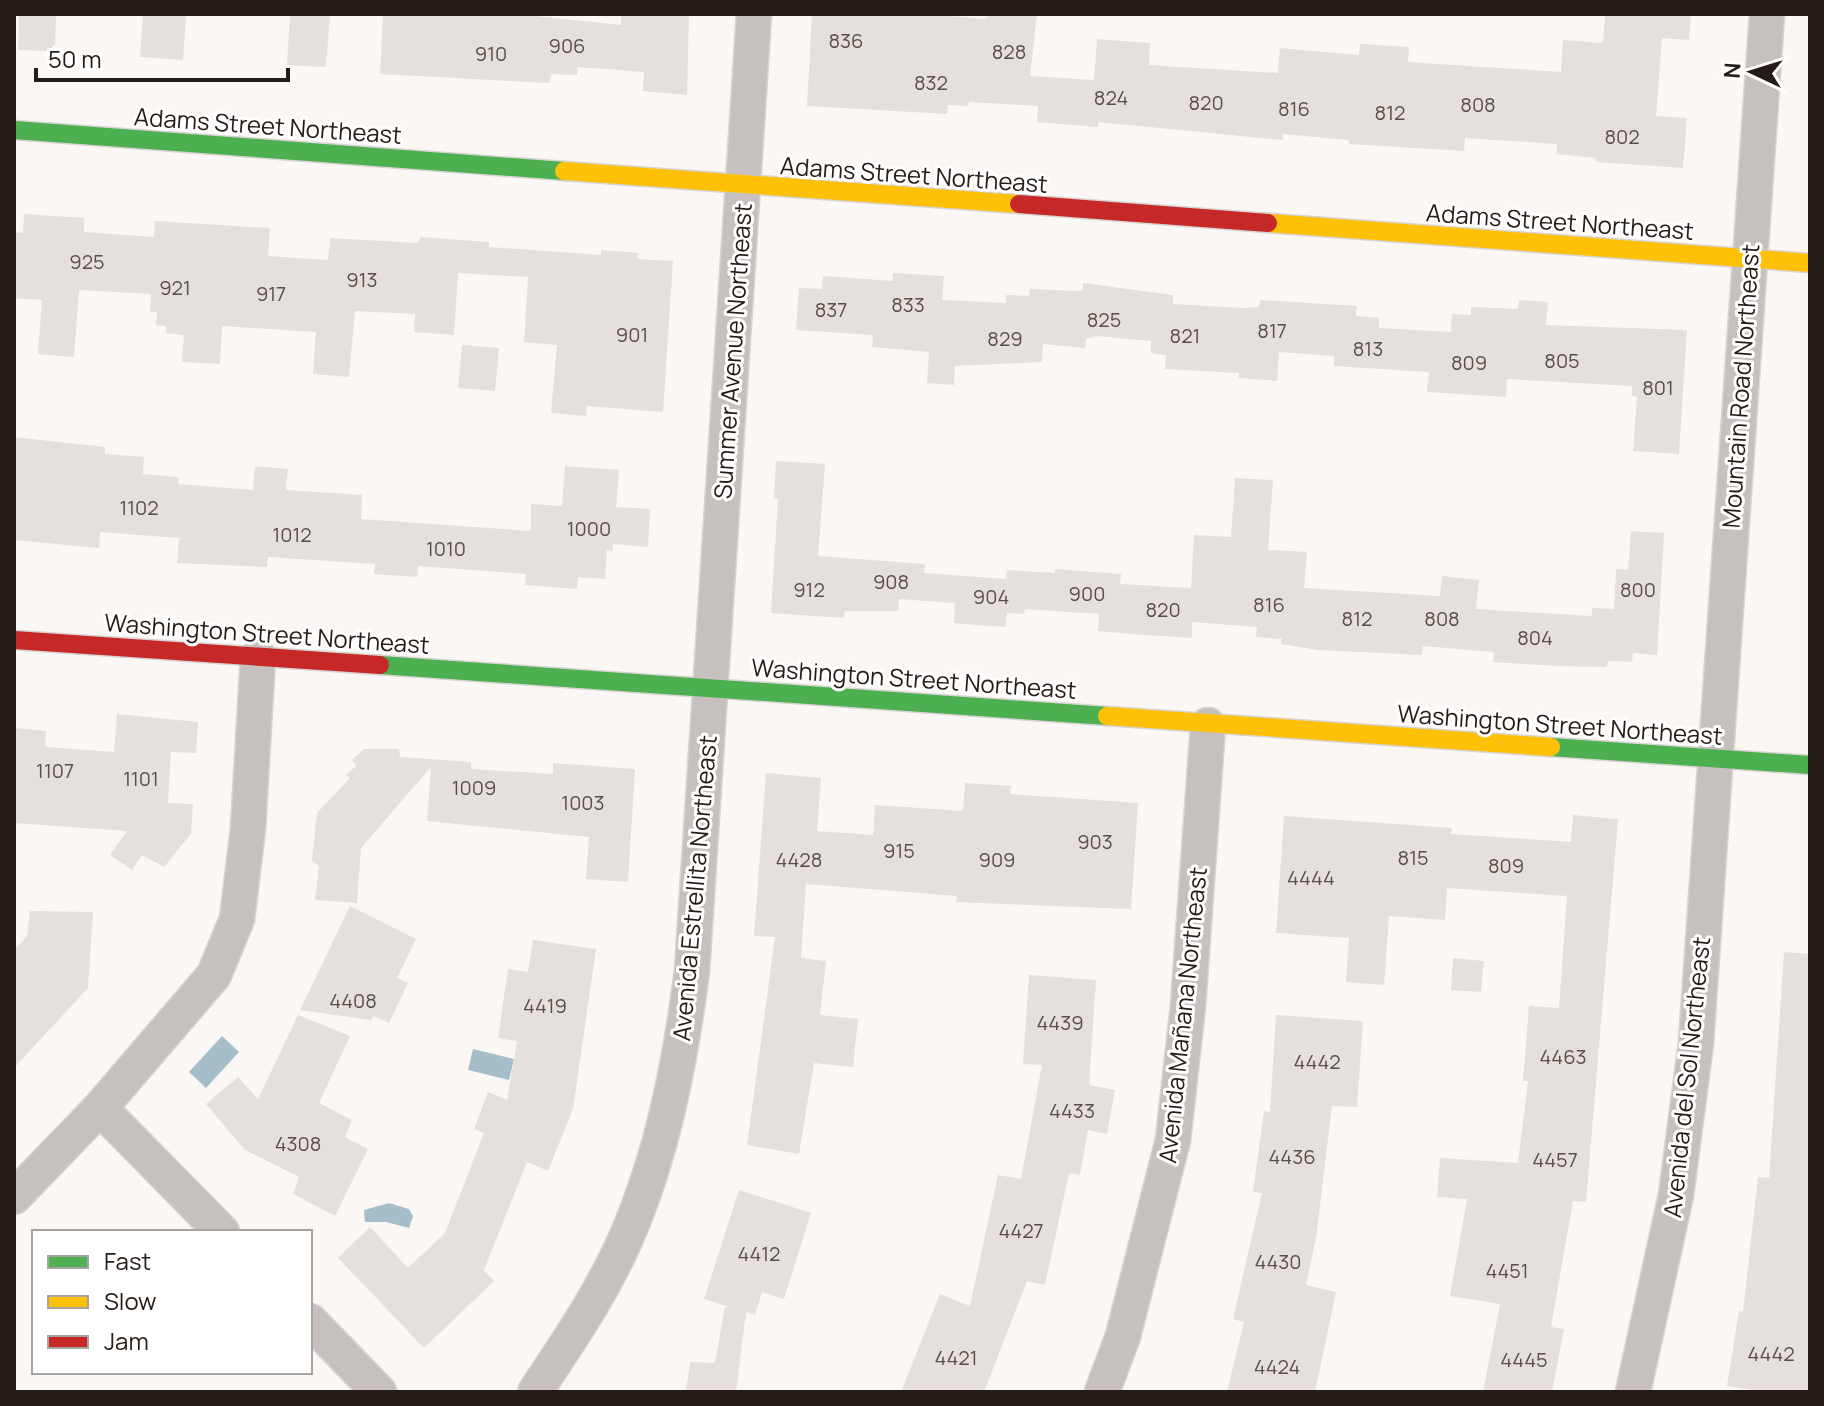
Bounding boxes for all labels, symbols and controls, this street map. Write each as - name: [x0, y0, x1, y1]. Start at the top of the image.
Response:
- house number: 836: [828, 27, 864, 54]
- scale bar: [36, 32, 288, 82]
- house number: 906: [548, 32, 586, 59]
- north arrow: [1712, 32, 1792, 112]
- house number: 828: [992, 38, 1026, 65]
- house number: 910: [475, 40, 507, 67]
- text: 50 m: [48, 42, 102, 75]
- text: N: [1717, 62, 1748, 80]
- house number: 832: [914, 69, 948, 96]
- house number: 824: [1094, 84, 1128, 111]
- house number: 820: [1188, 89, 1224, 116]
- house number: 808: [1460, 91, 1496, 118]
- house number: 816: [1278, 95, 1310, 122]
- street label: Adams Street Northeast: [133, 99, 403, 151]
- house number: 812: [1375, 99, 1405, 126]
- house number: 802: [1604, 123, 1640, 150]
- street label: Adams Street Northeast: [779, 148, 1049, 200]
- street label: Adams Street Northeast: [1425, 195, 1695, 247]
- street label: Summer Avenue Northeast: [705, 202, 759, 500]
- street label: Mountain Road Northeast: [1714, 243, 1766, 529]
- house number: 925: [69, 248, 105, 275]
- house number: 913: [346, 266, 378, 293]
- house number: 921: [159, 274, 191, 301]
- house number: 917: [256, 280, 286, 307]
- house number: 833: [891, 291, 925, 318]
- house number: 837: [815, 296, 847, 323]
- house number: 825: [1087, 306, 1121, 333]
- house number: 817: [1257, 317, 1287, 344]
- house number: 901: [616, 321, 648, 348]
- house number: 821: [1170, 322, 1200, 349]
- house number: 829: [987, 325, 1023, 352]
- house number: 813: [1353, 335, 1383, 362]
- house number: 805: [1544, 347, 1580, 374]
- house number: 809: [1451, 349, 1487, 376]
- house number: 801: [1642, 374, 1674, 401]
- house number: 1102: [119, 494, 159, 521]
- house number: 1000: [567, 515, 611, 542]
- house number: 1012: [272, 521, 312, 548]
- house number: 1010: [426, 535, 466, 562]
- house number: 908: [873, 568, 909, 595]
- house number: 912: [793, 576, 825, 603]
- house number: 800: [1620, 576, 1656, 603]
- house number: 900: [1069, 580, 1105, 607]
- house number: 904: [973, 583, 1009, 610]
- house number: 816: [1253, 591, 1285, 618]
- house number: 820: [1145, 596, 1181, 623]
- street label: Washington Street Northeast: [103, 605, 431, 661]
- house number: 812: [1342, 605, 1372, 632]
- house number: 808: [1424, 605, 1460, 632]
- house number: 804: [1517, 624, 1553, 651]
- street label: Washington Street Northeast: [750, 650, 1078, 706]
- street label: Washington Street Northeast: [1396, 696, 1724, 752]
- street label: Avenida Estrellita Northeast: [664, 734, 724, 1042]
- house number: 1107: [36, 757, 74, 784]
- house number: 1101: [123, 765, 159, 792]
- house number: 1009: [452, 774, 496, 801]
- house number: 1003: [561, 789, 605, 816]
- house number: 903: [1077, 828, 1113, 855]
- house number: 915: [883, 837, 915, 864]
- house number: 815: [1398, 844, 1428, 871]
- house number: 4428: [776, 846, 822, 873]
- house number: 909: [978, 846, 1016, 873]
- house number: 809: [1488, 852, 1524, 879]
- house number: 4444: [1287, 864, 1335, 891]
- street label: Avenida Mañana Northeast: [1150, 865, 1214, 1165]
- street label: Avenida del Sol Northeast: [1655, 935, 1717, 1219]
- house number: 4408: [329, 987, 377, 1014]
- house number: 4419: [523, 992, 567, 1019]
- house number: 4439: [1036, 1009, 1084, 1036]
- house number: 4463: [1539, 1043, 1587, 1070]
- house number: 4442: [1293, 1048, 1341, 1075]
- house number: 4433: [1049, 1097, 1095, 1124]
- house number: 4308: [275, 1130, 321, 1157]
- house number: 4436: [1268, 1143, 1316, 1170]
- house number: 4457: [1532, 1146, 1578, 1173]
- house number: 4427: [998, 1217, 1044, 1244]
- legend: [32, 1230, 312, 1374]
- house number: 4412: [738, 1240, 780, 1267]
- text: Fast: [104, 1244, 151, 1277]
- house number: 4430: [1254, 1248, 1302, 1275]
- house number: 4451: [1485, 1257, 1529, 1284]
- text: Slow: [104, 1284, 157, 1317]
- text: Jam: [104, 1324, 149, 1357]
- house number: 4442: [1747, 1340, 1795, 1367]
- house number: 4421: [935, 1344, 977, 1371]
- house number: 4445: [1500, 1346, 1548, 1373]
- house number: 4424: [1254, 1353, 1300, 1380]

